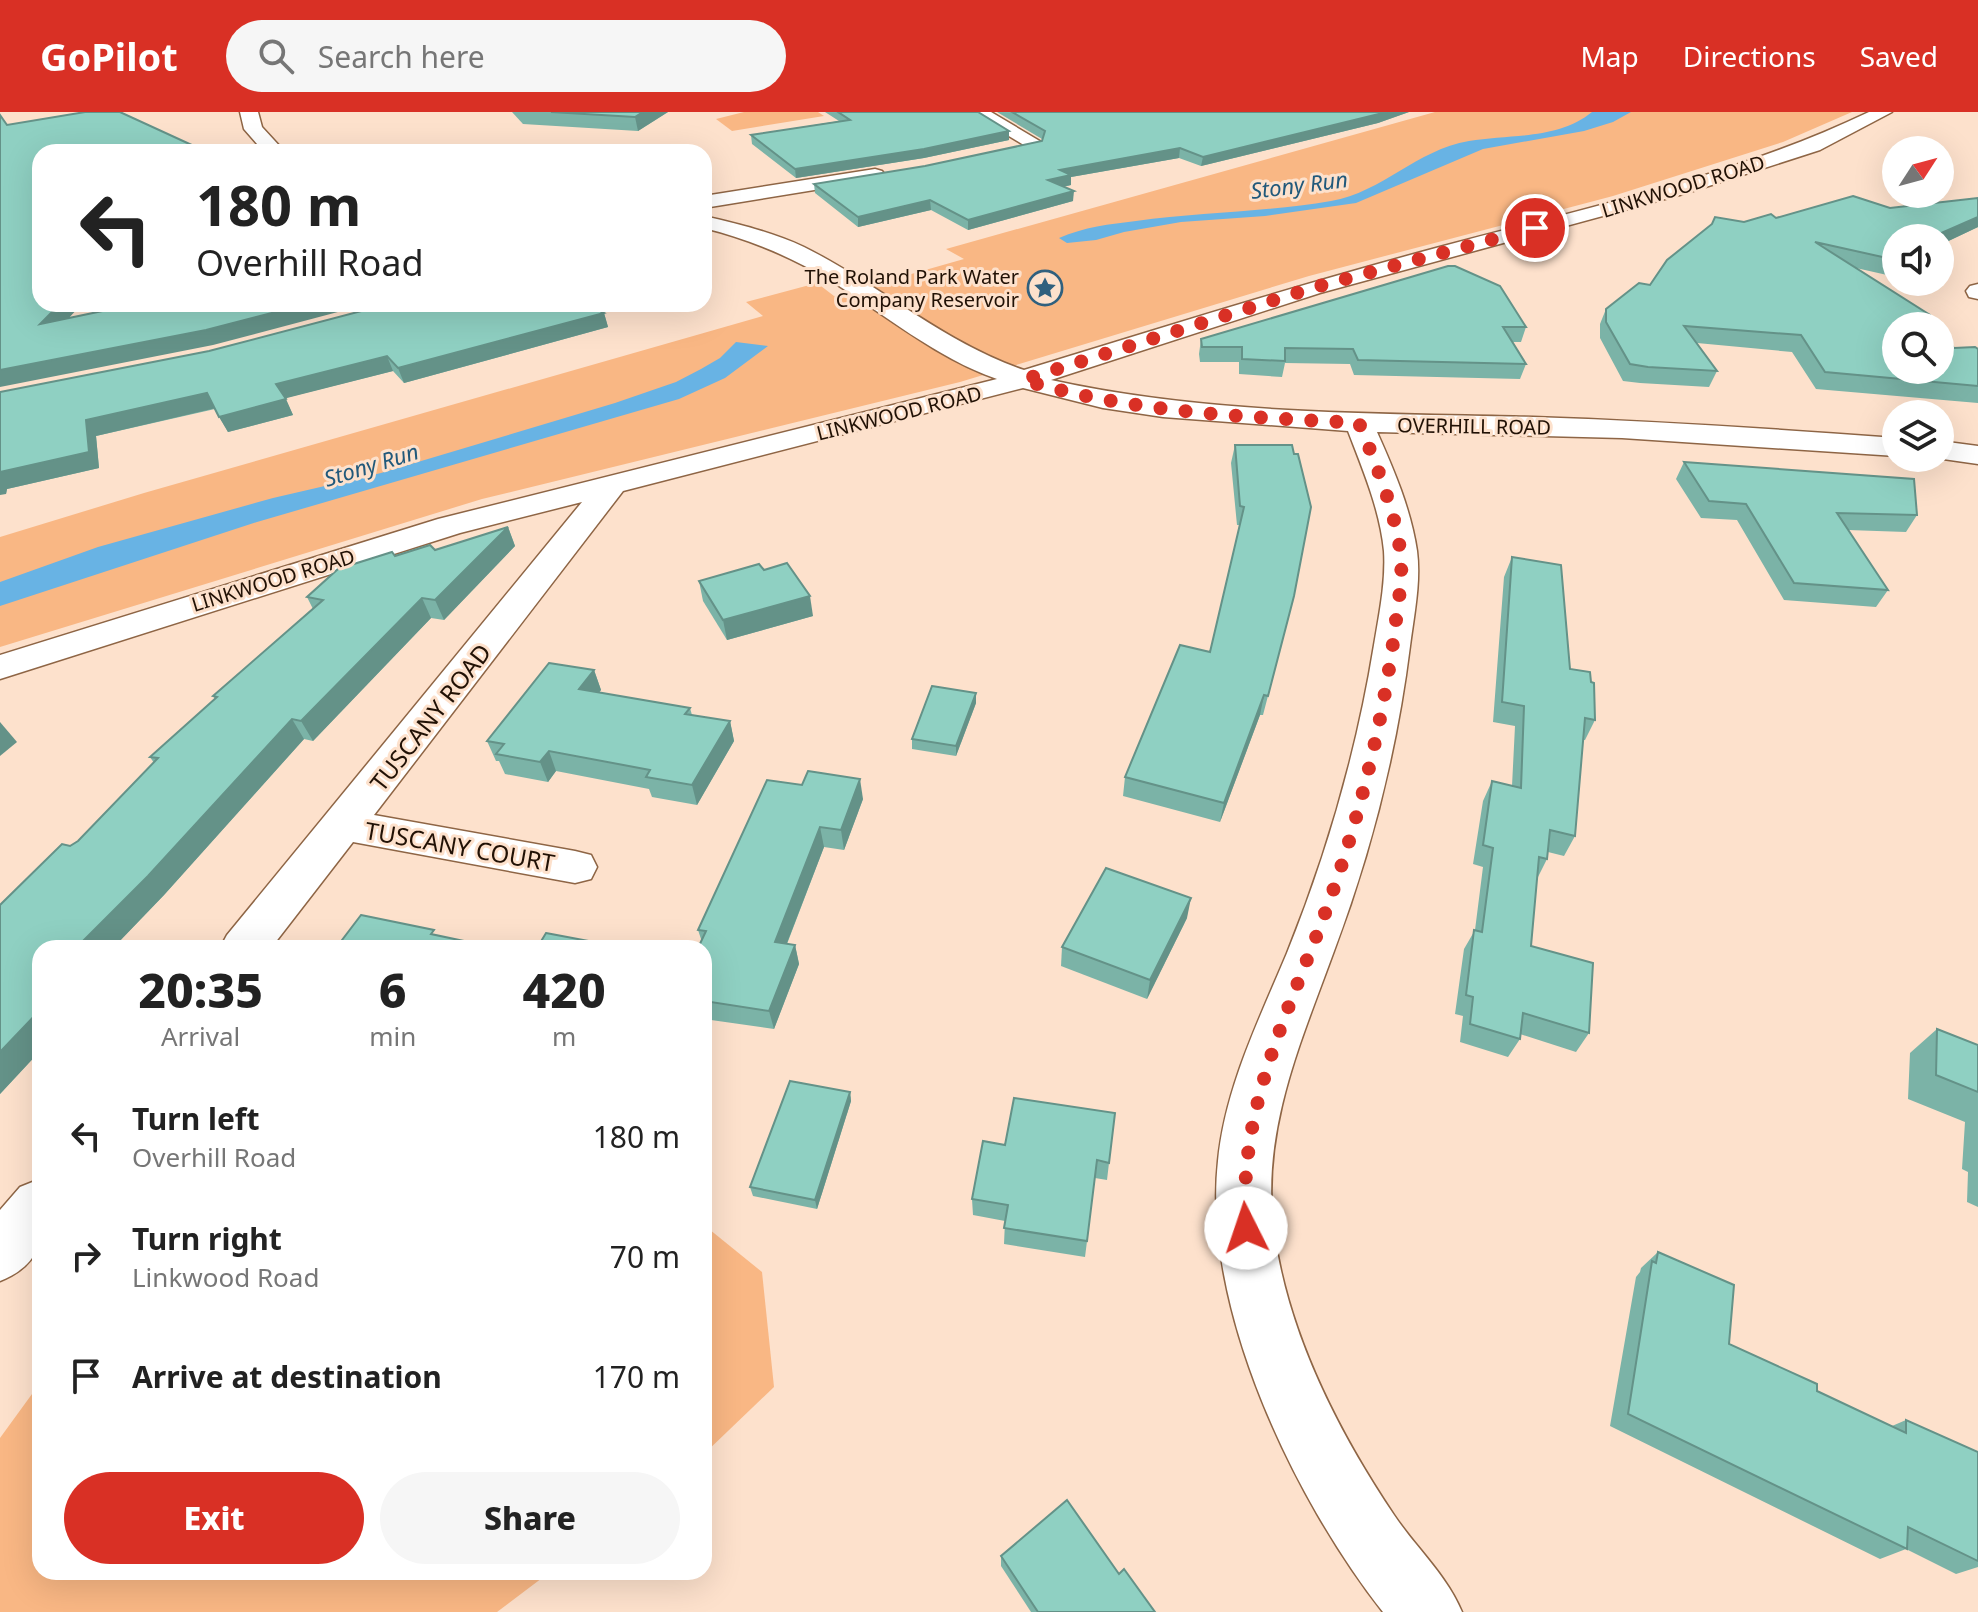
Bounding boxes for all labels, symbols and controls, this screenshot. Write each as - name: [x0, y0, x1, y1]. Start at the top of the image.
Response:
- search box: [226, 20, 786, 92]
- text: GoPilot: [40, 30, 178, 82]
- icon: search: [254, 34, 298, 78]
- text: Search here: [318, 36, 485, 77]
- text: Map: [1580, 37, 1639, 75]
- text: Directions: [1683, 37, 1816, 75]
- text: Saved: [1860, 37, 1938, 75]
- north arrow: [1882, 136, 1954, 208]
- map controls: [1882, 136, 1954, 472]
- street label: LINKWOOD ROAD: [1598, 148, 1768, 224]
- water label: Stony Run: [1249, 163, 1349, 205]
- text: 180 m: [196, 166, 361, 242]
- icon: left: [64, 176, 168, 280]
- pin: [1501, 194, 1569, 262]
- icon: arrive: [1513, 206, 1557, 250]
- button: sound: [1882, 224, 1954, 296]
- text: Overhill Road: [196, 238, 424, 287]
- place label: The Roland Park Water Company Reservoir: [805, 263, 1019, 313]
- place icon: The Roland Park Water Company Reservoir: [1026, 269, 1064, 307]
- button: search: [1882, 312, 1954, 384]
- street label: LINKWOOD ROAD: [814, 379, 984, 447]
- button: layers: [1882, 400, 1954, 472]
- street label: OVERHILL ROAD: [1397, 411, 1551, 441]
- water label: Stony Run: [320, 435, 422, 493]
- street label: LINKWOOD ROAD: [188, 542, 358, 618]
- street label: TUSCANY ROAD: [362, 636, 498, 798]
- street label: TUSCANY COURT: [363, 813, 558, 879]
- text: 20:35: [138, 957, 263, 1022]
- text: 6: [379, 957, 407, 1022]
- text: 420: [523, 957, 606, 1022]
- text: Arrival: [161, 1018, 240, 1054]
- text: min: [369, 1018, 416, 1054]
- text: m: [552, 1018, 576, 1054]
- text: Turn left: [132, 1098, 260, 1139]
- icon: left: [64, 1114, 108, 1158]
- text: 180 m: [593, 1116, 680, 1157]
- text: Overhill Road: [132, 1139, 296, 1175]
- position arrow: [1204, 1186, 1288, 1270]
- text: Turn right: [132, 1218, 282, 1259]
- icon: right: [64, 1234, 108, 1278]
- text: 70 m: [610, 1236, 680, 1277]
- text: Linkwood Road: [132, 1259, 319, 1295]
- icon: arrive: [64, 1354, 108, 1398]
- text: Arrive at destination: [132, 1356, 442, 1397]
- text: 170 m: [593, 1356, 680, 1397]
- button: Exit: [64, 1472, 364, 1564]
- button: Share: [380, 1472, 680, 1564]

